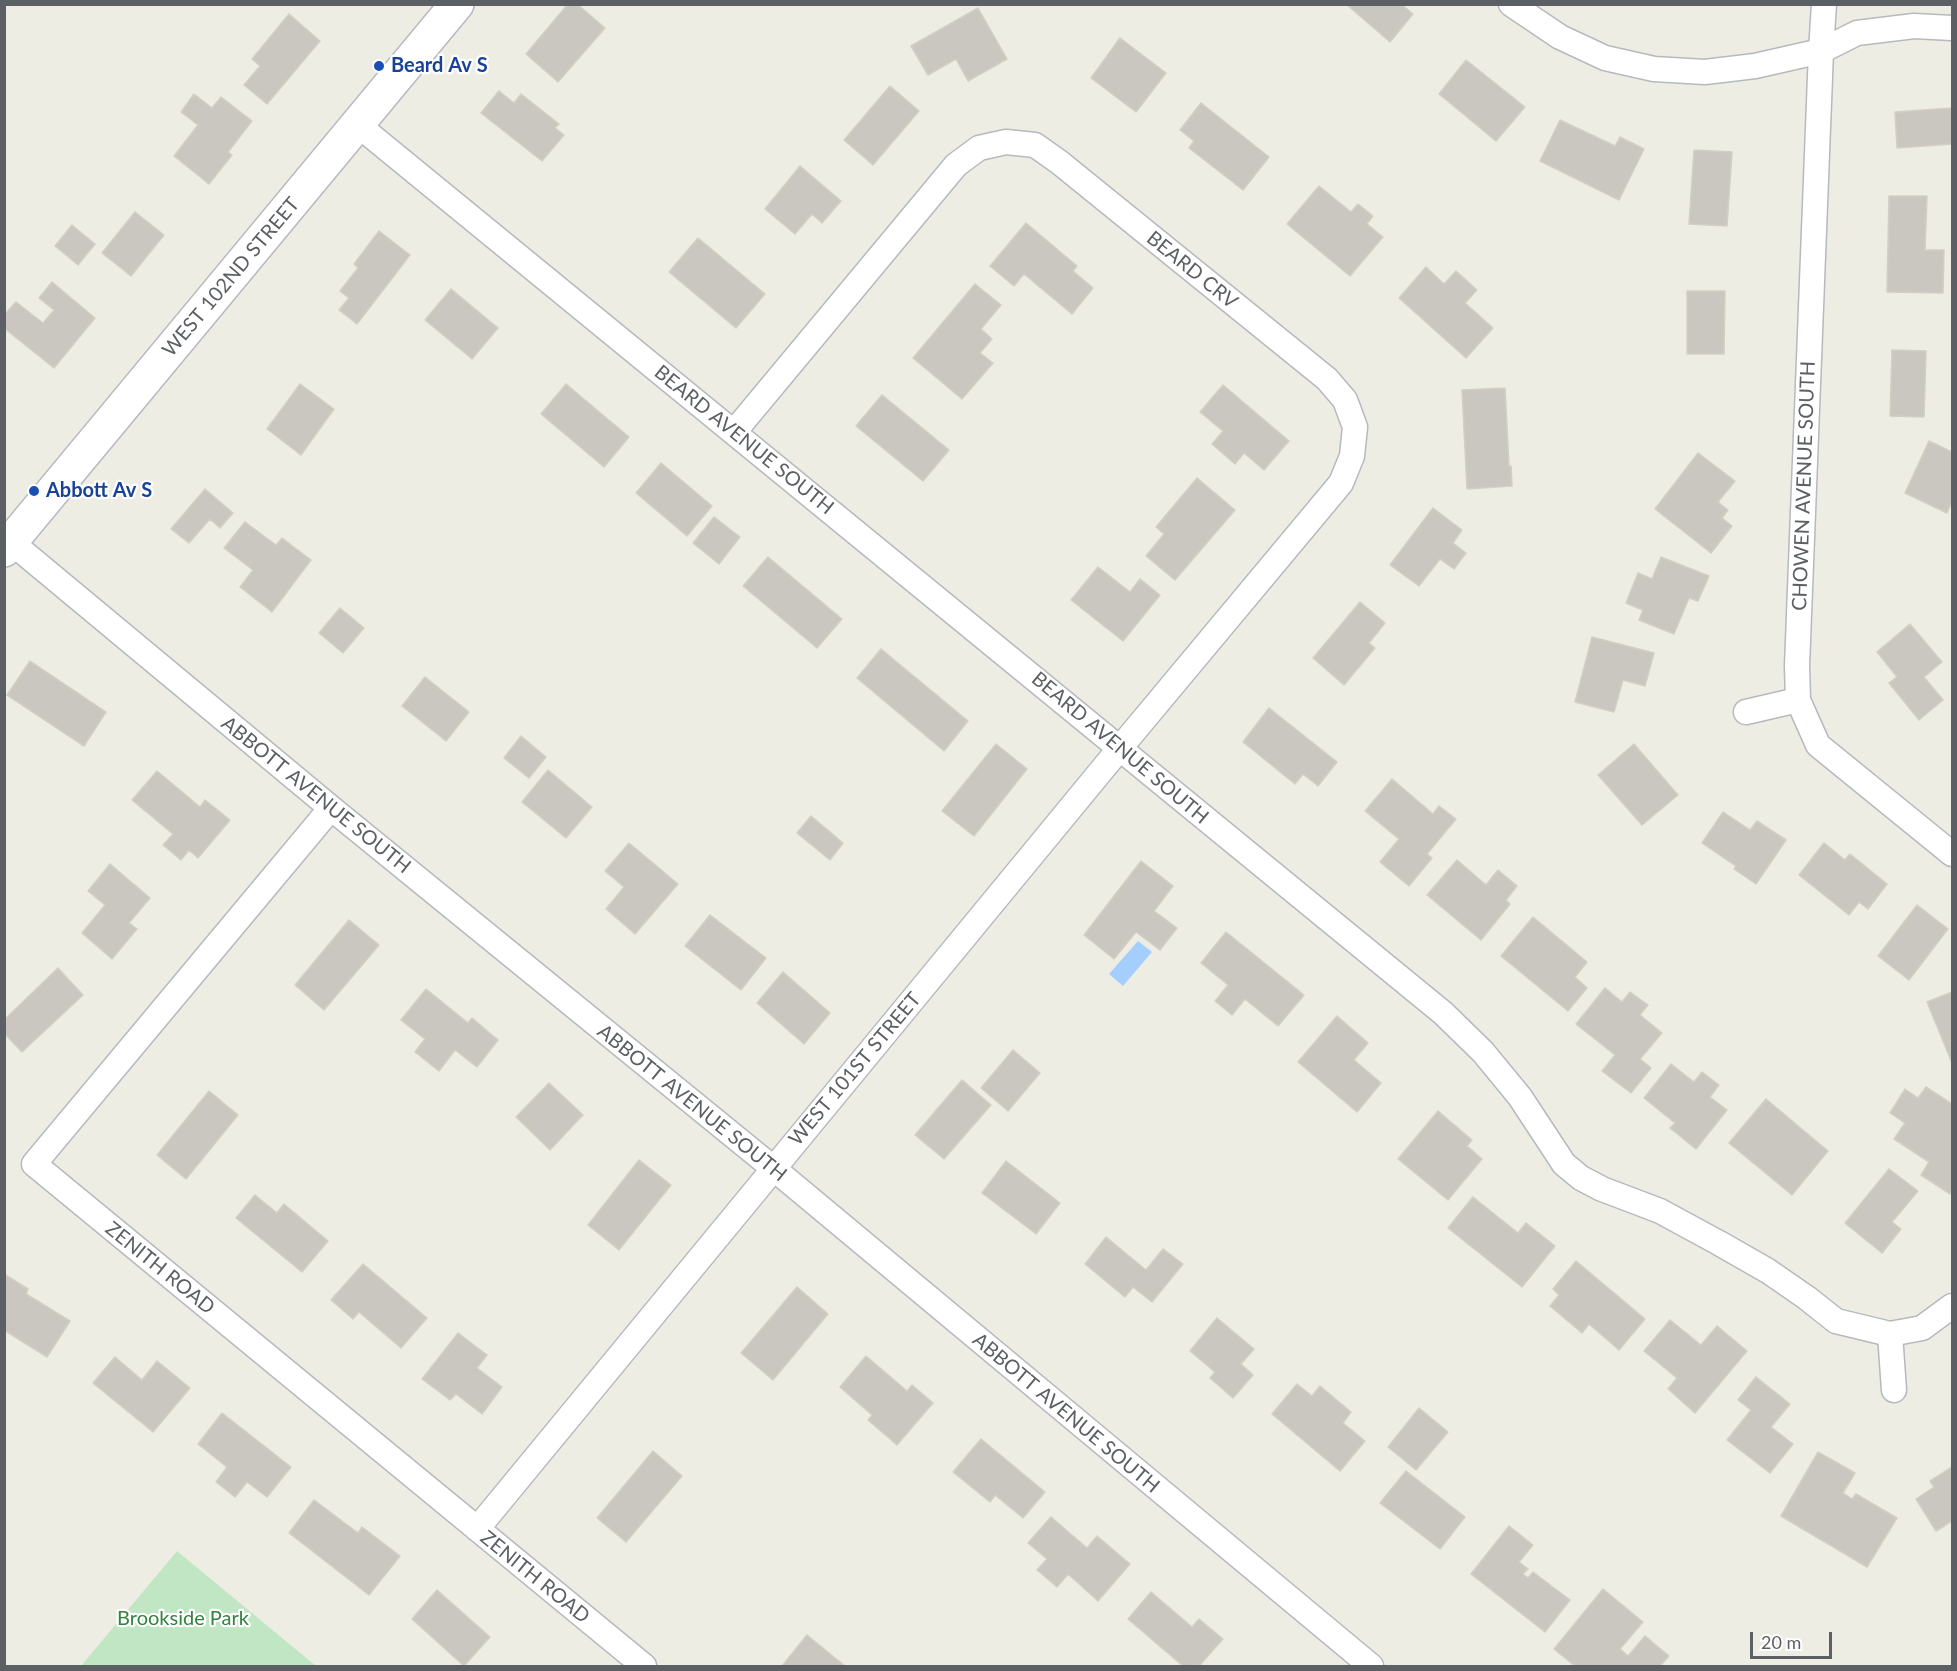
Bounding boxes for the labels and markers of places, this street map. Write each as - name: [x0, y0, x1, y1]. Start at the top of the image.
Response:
- place label: Beard Av S: [391, 54, 488, 78]
- marker: Beard Av S: [372, 59, 386, 73]
- place label: Abbott Av S: [46, 479, 152, 503]
- marker: Abbott Av S: [27, 484, 41, 498]

